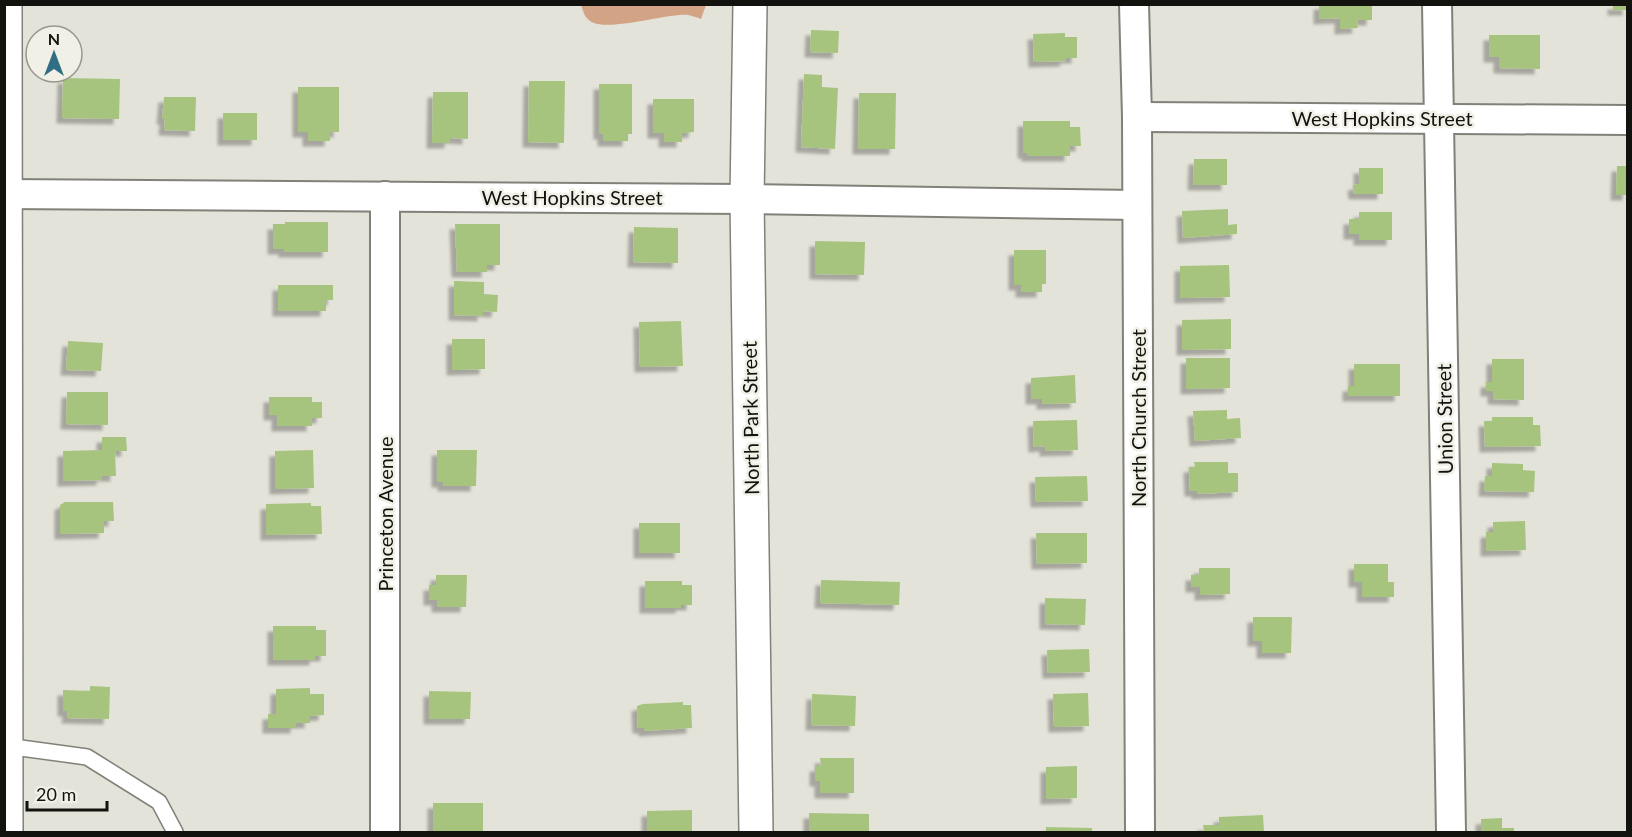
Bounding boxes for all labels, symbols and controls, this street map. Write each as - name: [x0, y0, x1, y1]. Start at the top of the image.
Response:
- north arrow: [24, 24, 84, 84]
- text: N: [48, 29, 60, 48]
- street label: West Hopkins Street: [1291, 106, 1473, 130]
- street label: West Hopkins Street: [481, 185, 663, 209]
- street label: North Church Street: [1126, 329, 1150, 507]
- street label: North Park Street: [737, 341, 763, 495]
- street label: Union Street: [1431, 363, 1457, 475]
- street label: Princeton Avenue: [373, 436, 397, 592]
- scale bar: [27, 774, 106, 812]
- text: 20 m: [36, 783, 76, 805]

